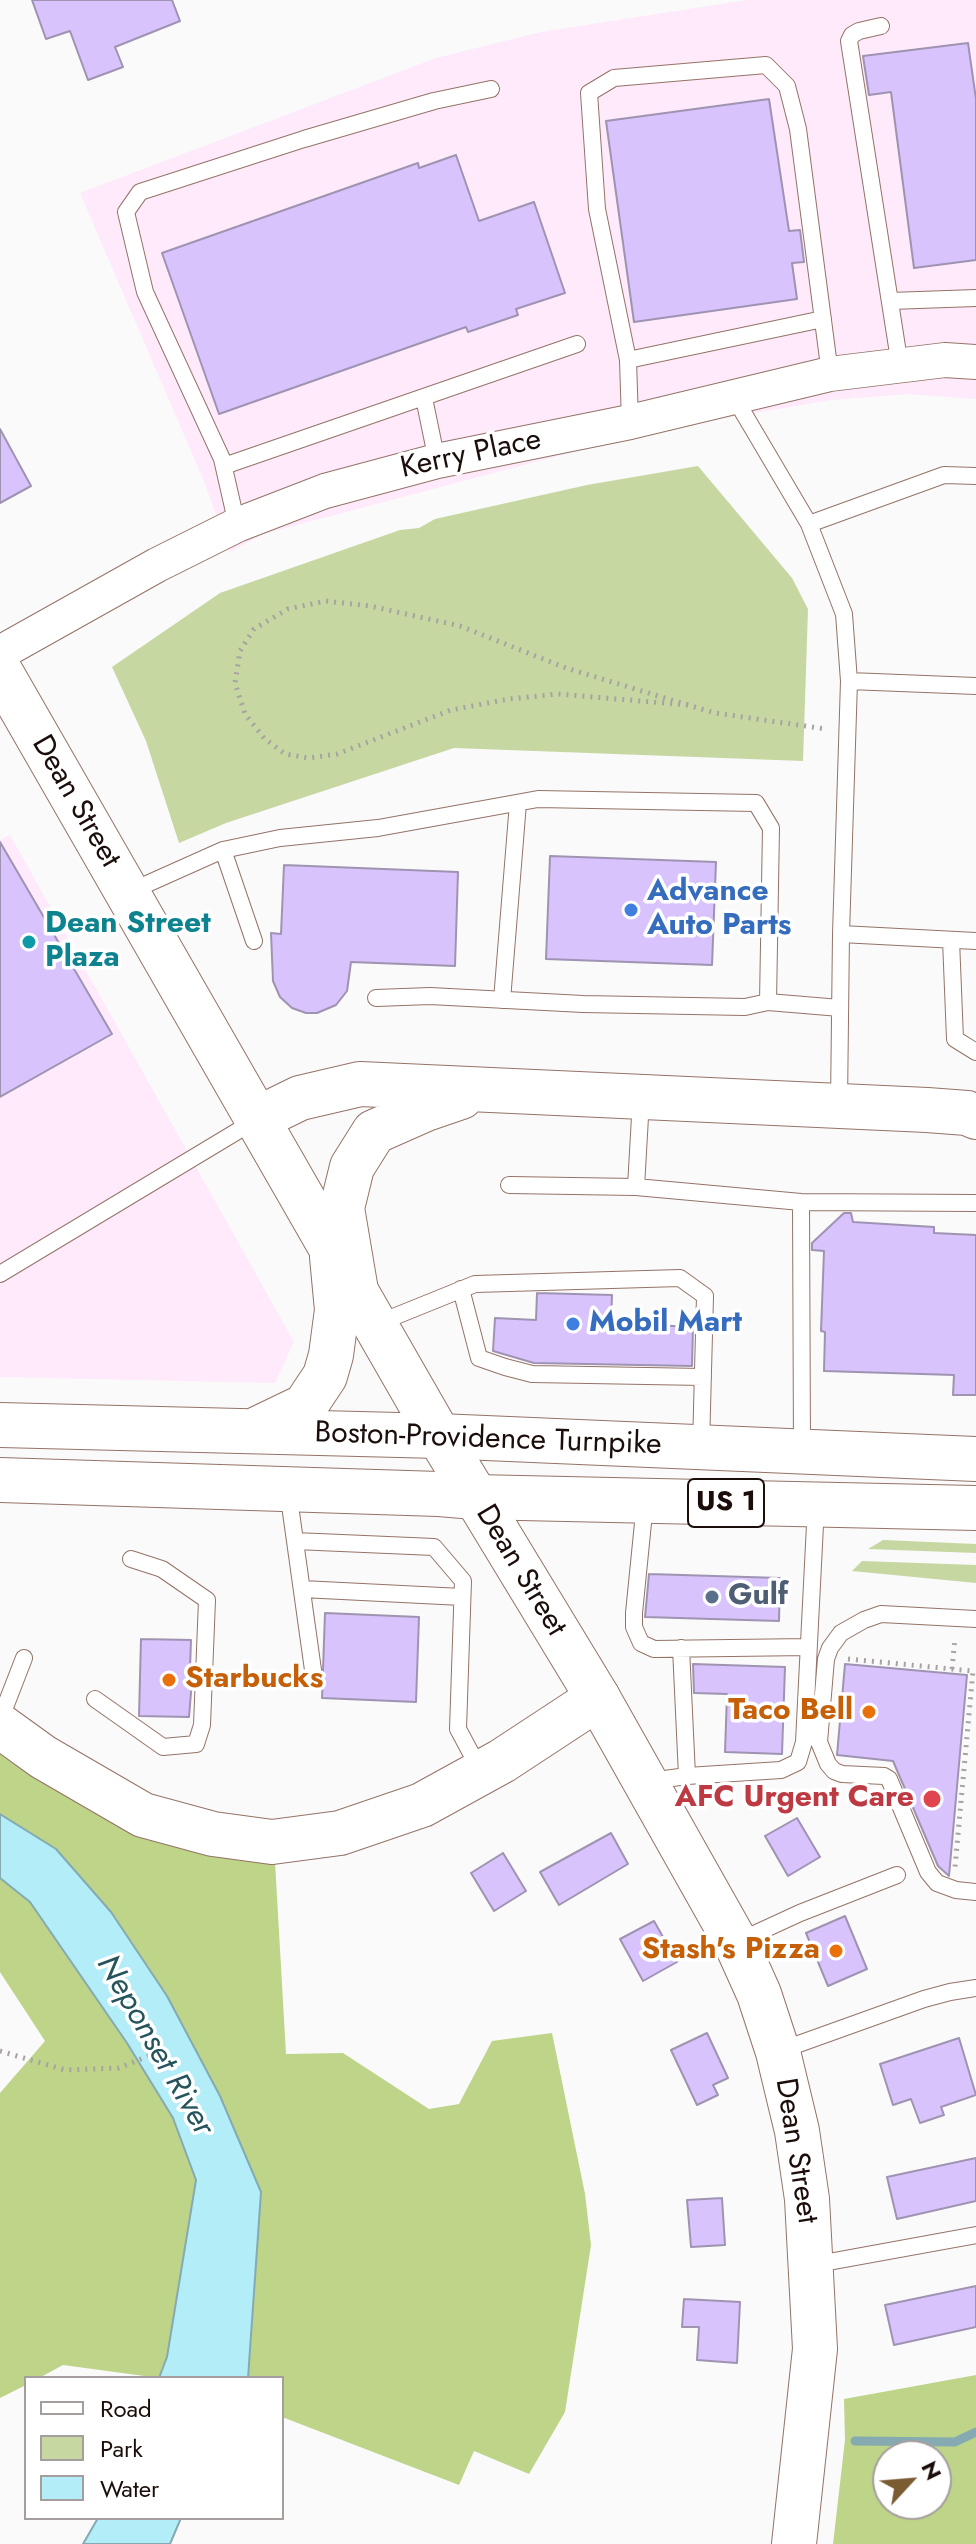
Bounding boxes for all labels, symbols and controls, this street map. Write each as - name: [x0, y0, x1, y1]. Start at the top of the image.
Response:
- street label: Kerry Place: [397, 423, 545, 487]
- street label: Dean Street: [23, 730, 127, 874]
- place label: Advance Auto Parts: [647, 875, 791, 946]
- marker: Advance Auto Parts: [622, 901, 640, 919]
- place label: Dean Street Plaza: [45, 907, 211, 978]
- marker: Dean Street Plaza: [20, 933, 38, 951]
- place label: Mobil Mart: [589, 1306, 742, 1342]
- marker: Mobil Mart: [564, 1315, 582, 1333]
- street label: Boston-Providence Turnpike: [314, 1416, 662, 1464]
- road number: US 1: [688, 1479, 764, 1527]
- street label: Dean Street: [467, 1499, 573, 1643]
- place label: Gulf: [728, 1579, 788, 1615]
- marker: Gulf: [703, 1588, 721, 1606]
- place label: Starbucks: [185, 1662, 323, 1698]
- marker: Starbucks: [160, 1671, 178, 1689]
- place label: Taco Bell: [728, 1694, 853, 1730]
- marker: Taco Bell: [860, 1703, 878, 1721]
- place label: AFC Urgent Care: [675, 1781, 914, 1817]
- marker: AFC Urgent Care: [921, 1788, 943, 1810]
- place label: Stash's Pizza: [641, 1933, 820, 1969]
- marker: Stash's Pizza: [827, 1942, 845, 1960]
- water label: Neponset River: [87, 1949, 221, 2143]
- street label: Dean Street: [766, 2076, 824, 2226]
- legend: [24, 2376, 284, 2520]
- text: Road: [100, 2391, 152, 2426]
- text: Park: [100, 2431, 143, 2466]
- north arrow: [872, 2440, 952, 2520]
- text: N: [914, 2455, 950, 2485]
- text: Water: [100, 2471, 159, 2506]

